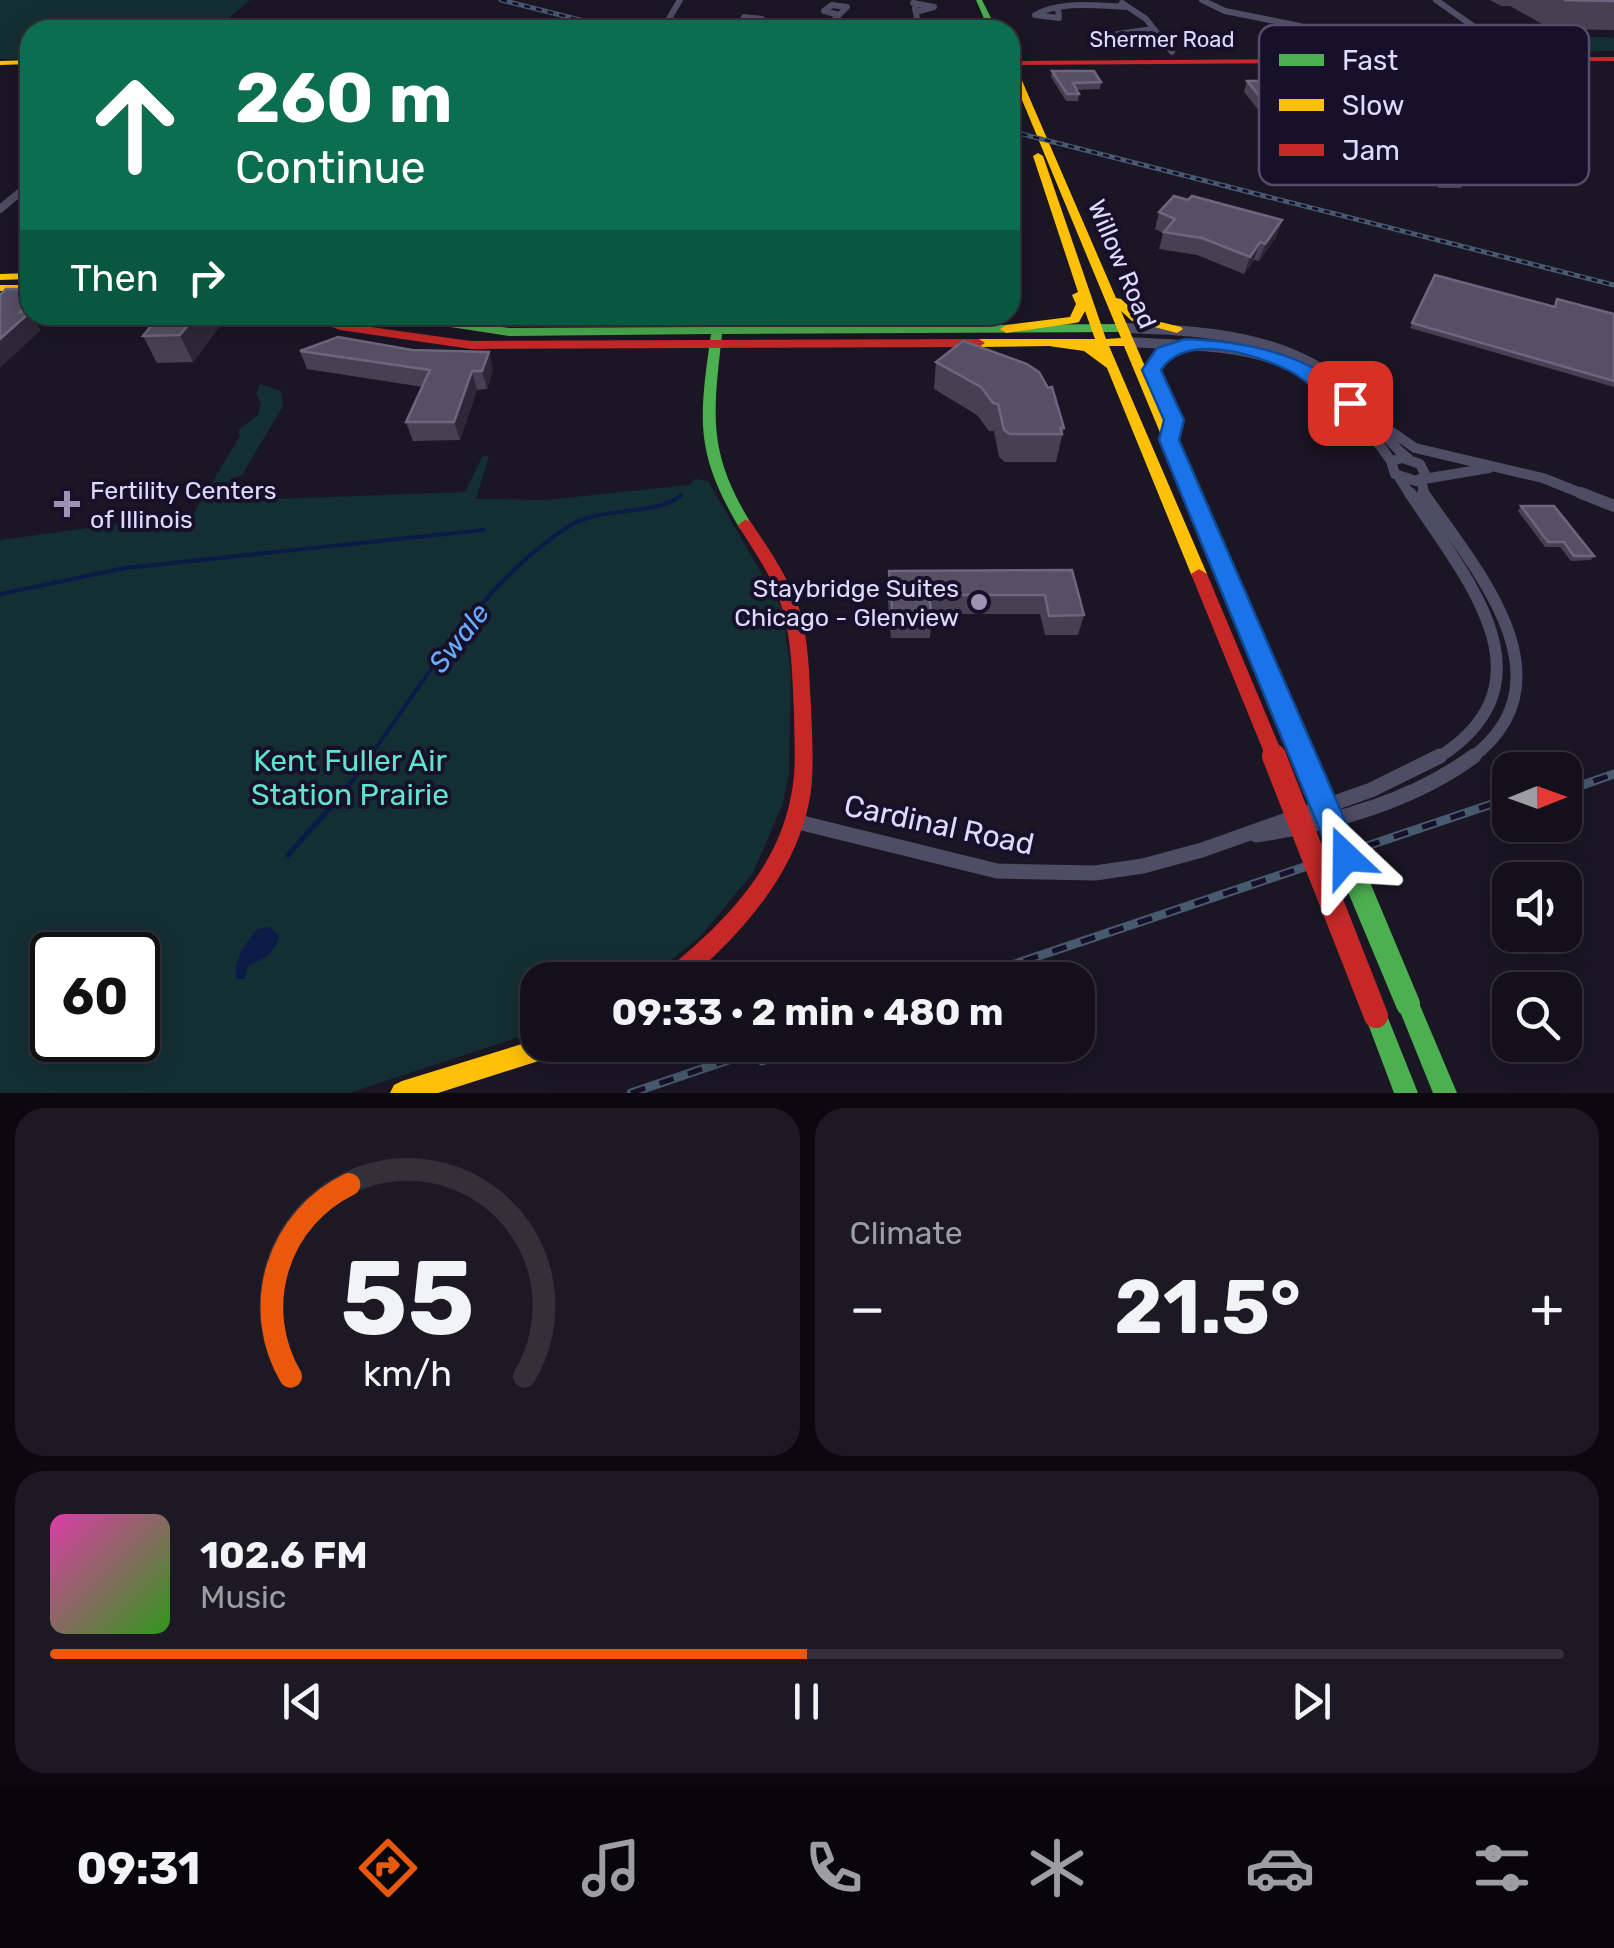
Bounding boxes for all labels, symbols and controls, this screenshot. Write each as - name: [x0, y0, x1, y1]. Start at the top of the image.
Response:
- legend: [1259, 25, 1589, 185]
- street label: Shermer Road: [1089, 26, 1235, 53]
- text: Fast: [1342, 44, 1398, 77]
- text: 260 m: [235, 57, 453, 140]
- icon: ahead: [70, 60, 200, 190]
- text: Slow: [1342, 89, 1404, 122]
- text: Jam: [1342, 134, 1400, 167]
- text: Continue: [235, 141, 426, 194]
- street label: Willow Road: [1082, 195, 1162, 333]
- icon: right: [179, 250, 234, 305]
- text: Then: [70, 255, 159, 301]
- pin: [1308, 361, 1393, 446]
- icon: arrive: [1323, 376, 1378, 431]
- place label: Fertility Centers of Illinois: [90, 476, 276, 534]
- marker: Fertility Centers of Illinois: [54, 491, 80, 517]
- place label: Staybridge Suites Chicago - Glenview: [734, 574, 959, 632]
- marker: Staybridge Suites Chicago - Glenview: [968, 591, 990, 613]
- water label: Swale: [422, 597, 496, 679]
- park label: Kent Fuller Air Station Prairie: [251, 743, 449, 813]
- north arrow: [1492, 752, 1582, 842]
- map controls: [1492, 752, 1582, 1062]
- street label: Cardinal Road: [841, 787, 1037, 863]
- position arrow: [1294, 805, 1398, 909]
- button: sound: [1492, 862, 1582, 952]
- speed limit sign: 60: [30, 932, 160, 1062]
- button: search: [1492, 972, 1582, 1062]
- text: 09:33 · 2 min · 480 m: [611, 989, 1004, 1035]
- text: Climate: [850, 1214, 963, 1252]
- text: 55: [340, 1237, 474, 1360]
- text: 21.5°: [1114, 1263, 1301, 1352]
- text: −: [850, 1276, 885, 1341]
- text: +: [1530, 1276, 1564, 1341]
- text: km/h: [363, 1353, 452, 1395]
- text: 102.6 FM: [200, 1532, 368, 1578]
- text: Music: [200, 1578, 286, 1616]
- icon: previous: [275, 1674, 330, 1729]
- icon: pause: [779, 1674, 834, 1729]
- icon: next: [1284, 1674, 1339, 1729]
- icon: directions: [353, 1833, 423, 1903]
- icon: music: [576, 1833, 646, 1903]
- icon: phone: [799, 1833, 869, 1903]
- icon: climate: [1022, 1833, 1092, 1903]
- icon: car: [1245, 1833, 1315, 1903]
- icon: filters: [1467, 1833, 1537, 1903]
- text: 09:31: [76, 1842, 200, 1895]

